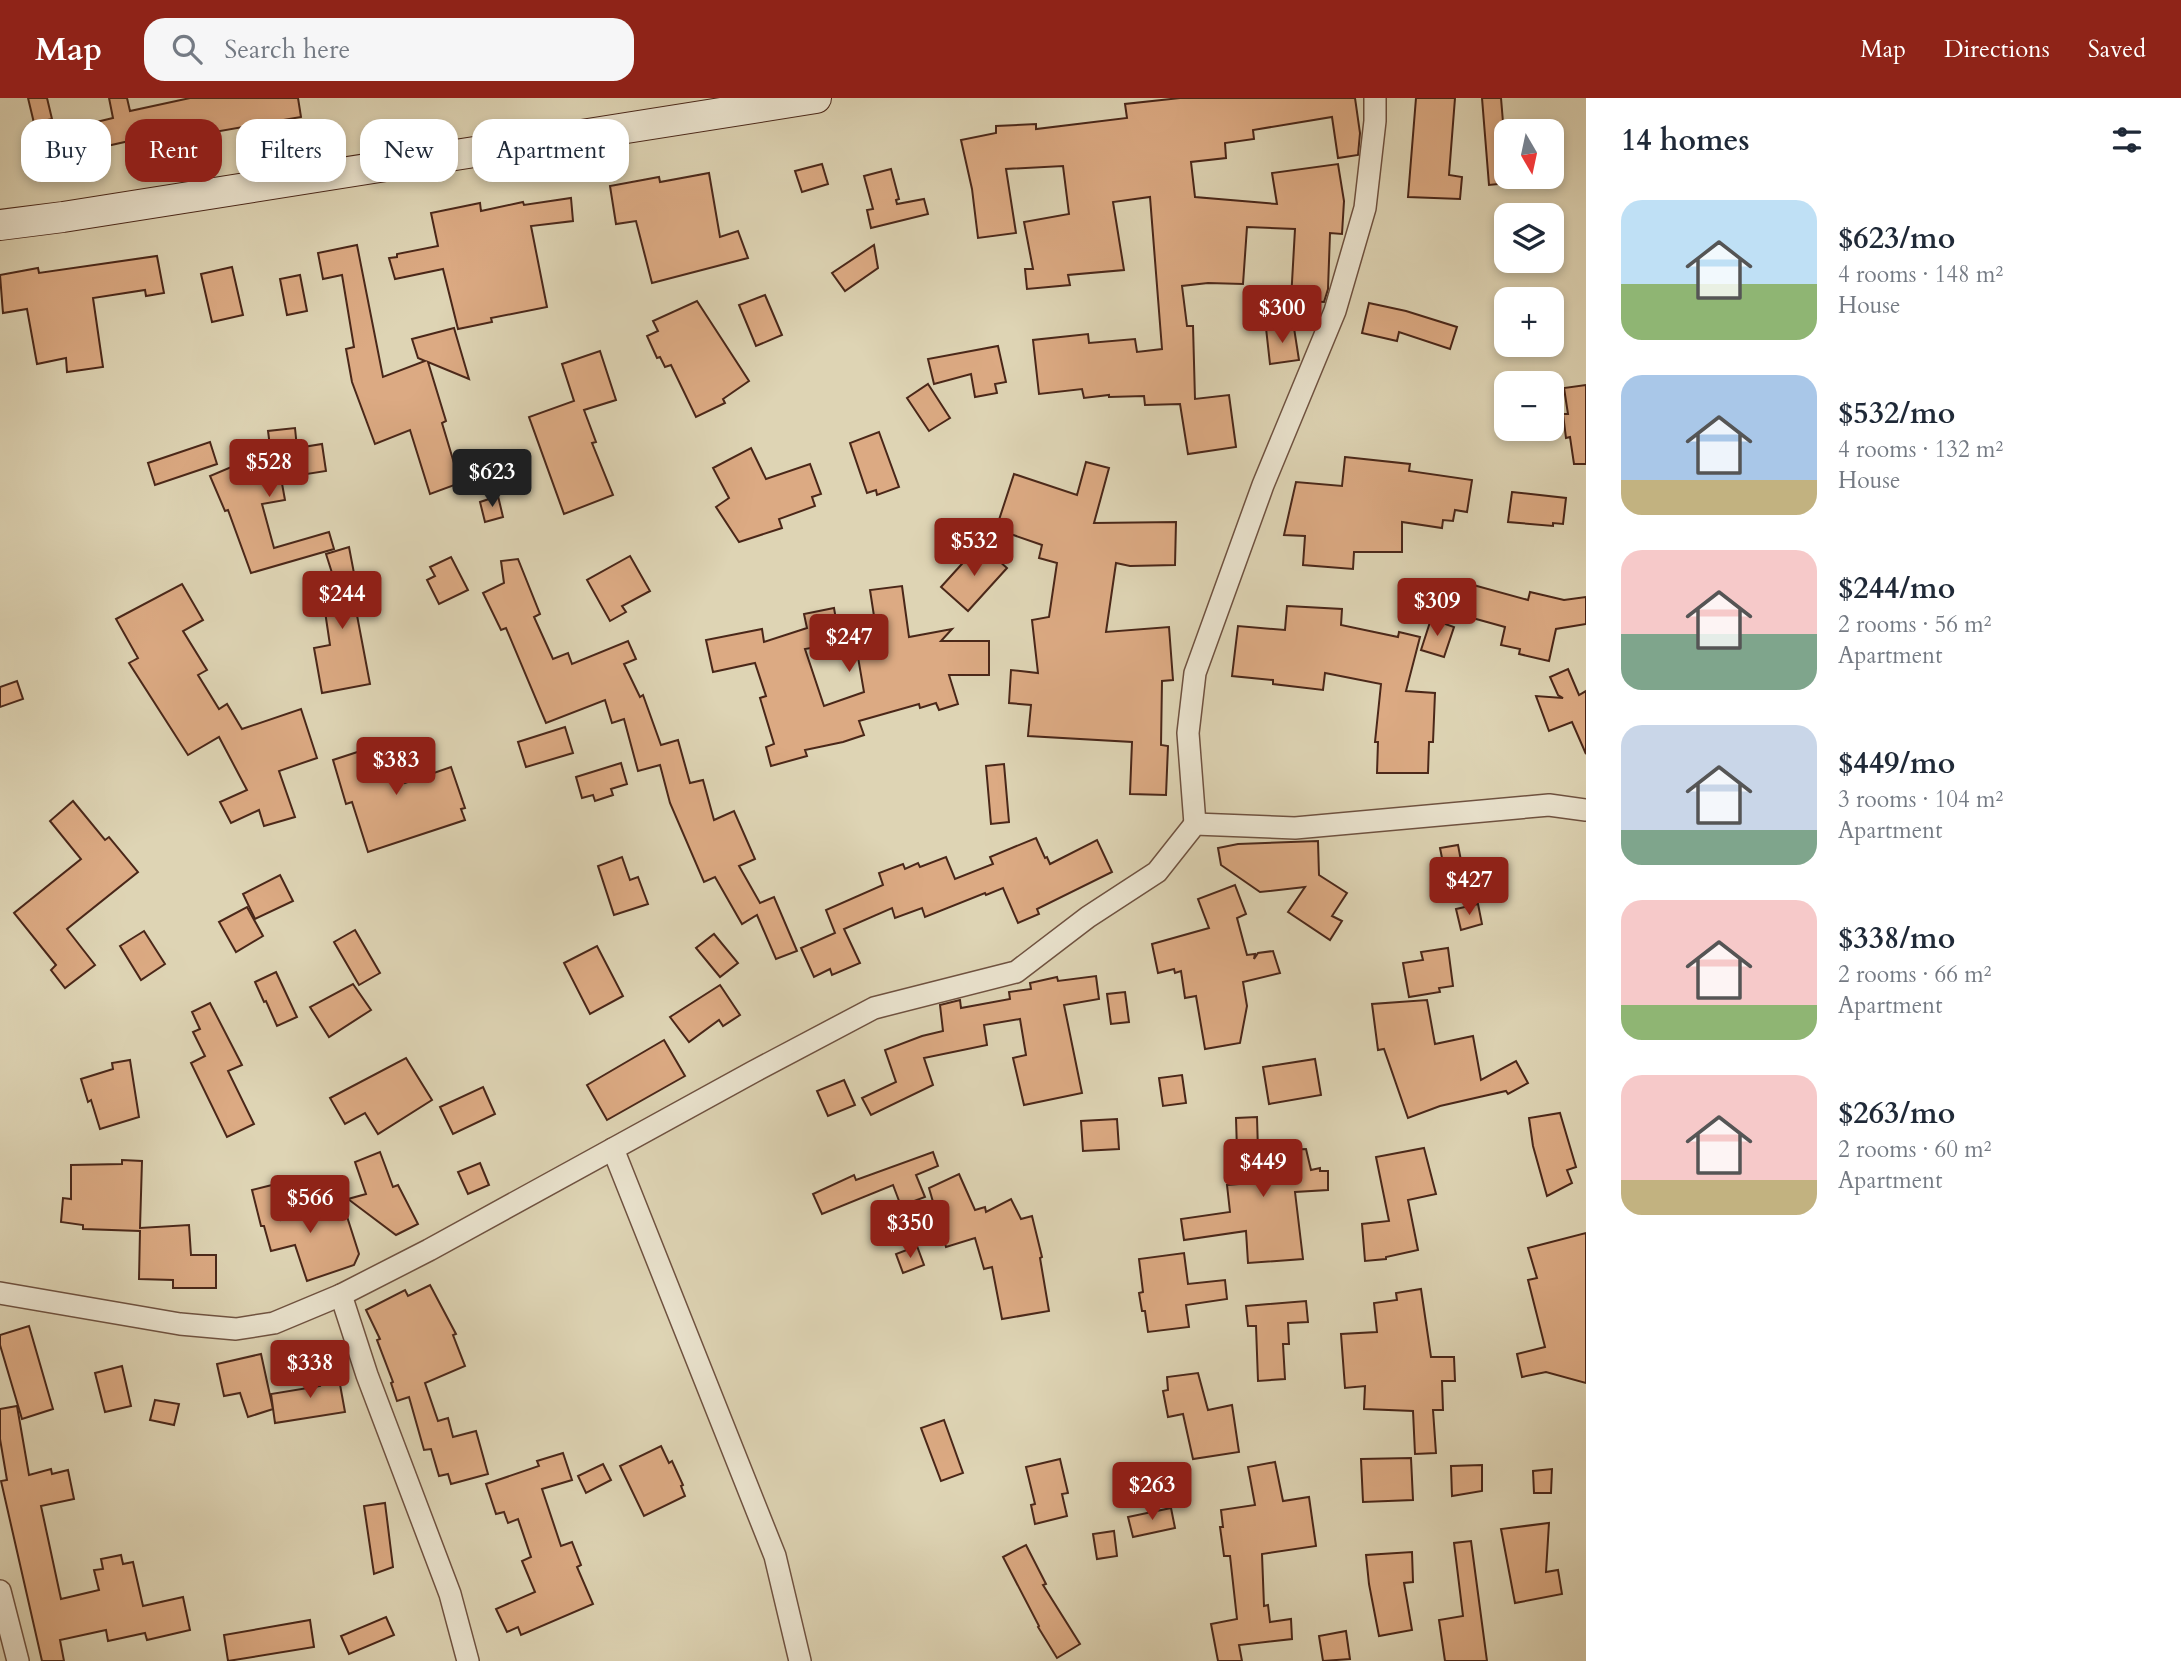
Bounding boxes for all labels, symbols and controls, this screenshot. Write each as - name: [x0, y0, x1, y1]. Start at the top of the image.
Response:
- search box: [144, 18, 634, 81]
- text: Map: [35, 27, 102, 72]
- icon: search: [168, 30, 206, 68]
- text: Search here: [224, 32, 350, 67]
- text: Map: [1860, 33, 1906, 66]
- text: Directions: [1944, 33, 2050, 66]
- text: Saved: [2088, 33, 2146, 66]
- chip: Buy: [21, 119, 111, 182]
- chip: Rent: [125, 119, 222, 182]
- chip: Filters: [236, 119, 346, 182]
- chip: New: [360, 119, 458, 182]
- chip: Apartment: [472, 119, 629, 182]
- north arrow: [1494, 119, 1564, 189]
- map controls: [1494, 119, 1564, 441]
- text: 14 homes: [1621, 120, 1750, 161]
- icon: filters: [2108, 121, 2146, 159]
- button: layers: [1494, 203, 1564, 273]
- text: $623/mo: [1838, 218, 1955, 259]
- icon: home: [1677, 228, 1761, 312]
- text: 4 rooms · 148 m²: [1838, 259, 2003, 290]
- pin: $300: [1241, 286, 1323, 345]
- button: +: [1494, 287, 1564, 357]
- text: House: [1838, 290, 1900, 321]
- text: $300: [1258, 292, 1306, 323]
- button: −: [1494, 371, 1564, 441]
- text: $532/mo: [1838, 393, 1955, 434]
- icon: home: [1677, 403, 1761, 487]
- text: 4 rooms · 132 m²: [1838, 434, 2003, 465]
- pin: $528: [228, 440, 310, 499]
- text: $528: [245, 446, 293, 477]
- pin: $623: [451, 450, 533, 509]
- text: $623: [468, 456, 516, 487]
- text: House: [1838, 465, 1900, 496]
- pin: $532: [933, 518, 1015, 578]
- text: $532: [950, 525, 998, 556]
- text: $244/mo: [1838, 568, 1955, 609]
- pin: $244: [301, 572, 383, 631]
- text: $244: [318, 578, 366, 609]
- pin: $309: [1396, 578, 1478, 638]
- icon: home: [1677, 578, 1761, 662]
- text: $309: [1413, 585, 1461, 616]
- text: 2 rooms · 56 m²: [1838, 609, 1991, 640]
- pin: $247: [808, 614, 890, 674]
- text: $247: [825, 621, 873, 652]
- text: Apartment: [1838, 640, 1942, 671]
- pin: $383: [355, 738, 437, 797]
- text: $449/mo: [1838, 743, 1955, 784]
- text: $383: [372, 744, 420, 775]
- icon: home: [1677, 753, 1761, 837]
- text: 3 rooms · 104 m²: [1838, 784, 2003, 815]
- text: Apartment: [1838, 815, 1942, 846]
- pin: $427: [1428, 858, 1510, 917]
- text: $427: [1445, 864, 1493, 895]
- text: $338/mo: [1838, 918, 1955, 959]
- icon: home: [1677, 928, 1761, 1012]
- text: 2 rooms · 66 m²: [1838, 959, 1991, 990]
- text: Apartment: [1838, 990, 1942, 1021]
- text: $263/mo: [1838, 1093, 1955, 1134]
- icon: home: [1677, 1103, 1761, 1187]
- text: 2 rooms · 60 m²: [1838, 1134, 1991, 1165]
- pin: $449: [1222, 1140, 1304, 1199]
- text: $449: [1239, 1146, 1287, 1177]
- text: Apartment: [1838, 1165, 1942, 1196]
- pin: $566: [269, 1176, 351, 1235]
- text: $566: [286, 1182, 334, 1213]
- pin: $350: [869, 1200, 951, 1260]
- text: $350: [886, 1207, 934, 1238]
- pin: $338: [269, 1340, 351, 1400]
- text: $338: [286, 1347, 334, 1378]
- pin: $263: [1111, 1462, 1193, 1522]
- text: $263: [1128, 1469, 1176, 1500]

